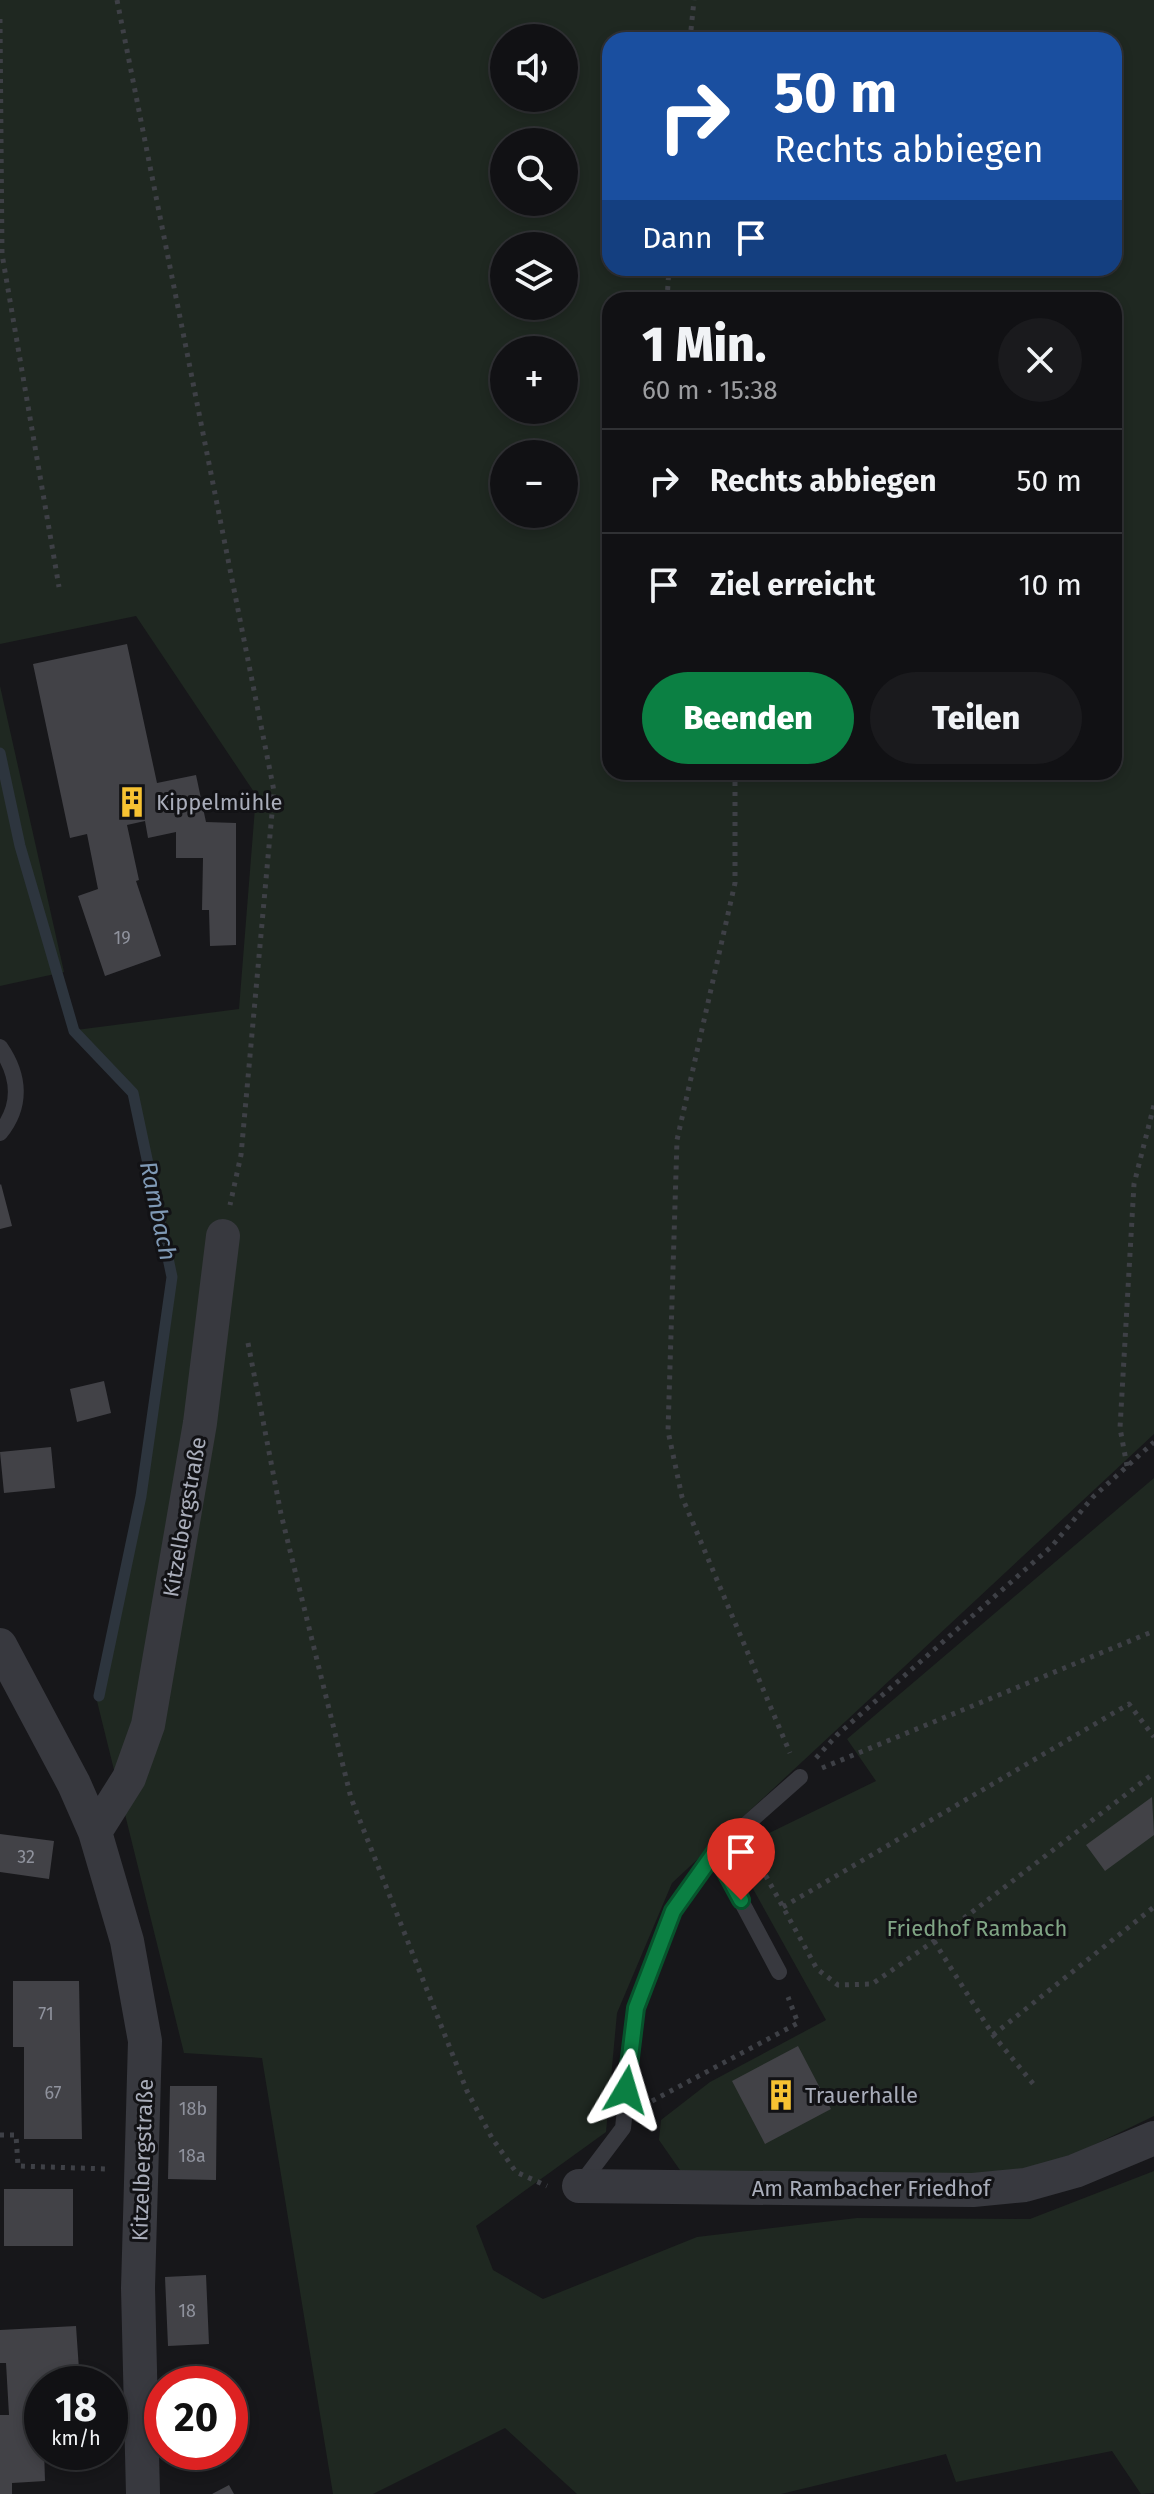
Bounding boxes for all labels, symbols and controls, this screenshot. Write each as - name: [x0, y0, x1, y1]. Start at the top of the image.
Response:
- map controls: [490, 24, 578, 528]
- button: sound: [490, 24, 578, 112]
- text: 50 m: [774, 60, 897, 127]
- icon: right: [642, 64, 746, 168]
- button: search: [490, 128, 578, 216]
- text: Rechts abbiegen: [774, 128, 1044, 172]
- icon: arrive: [729, 216, 773, 260]
- text: Dann: [642, 220, 713, 256]
- button: layers: [490, 232, 578, 320]
- text: 1 Min.: [642, 316, 766, 374]
- button: close: [998, 318, 1082, 402]
- button: +: [490, 336, 578, 424]
- text: 60 m · 15:38: [642, 375, 778, 406]
- button: −: [490, 440, 578, 528]
- icon: right: [642, 459, 686, 503]
- text: Rechts abbiegen: [710, 463, 937, 499]
- text: 50 m: [1017, 463, 1082, 499]
- icon: arrive: [642, 563, 686, 607]
- text: Ziel erreicht: [710, 567, 875, 603]
- text: 10 m: [1019, 567, 1082, 603]
- button: Beenden: [642, 672, 854, 764]
- button: Teilen: [870, 672, 1082, 764]
- building icon: Kippelmühle: [115, 785, 149, 819]
- place label: Kippelmühle: [156, 789, 283, 816]
- house number: 19: [113, 927, 131, 949]
- water label: Rambach: [134, 1159, 182, 1263]
- street label: Kitzelbergstraße: [157, 1435, 212, 1599]
- pin: [707, 1818, 775, 1900]
- icon: arrive: [719, 1830, 763, 1874]
- house number: 32: [17, 1846, 35, 1868]
- park label: Friedhof Rambach: [887, 1915, 1067, 1942]
- house number: 71: [38, 2003, 54, 2025]
- position arrow: [584, 2048, 668, 2132]
- street label: Kitzelbergstraße: [126, 2078, 159, 2242]
- building icon: Trauerhalle: [764, 2078, 798, 2112]
- house number: 67: [44, 2082, 62, 2104]
- place label: Trauerhalle: [805, 2082, 918, 2109]
- house number: 18b: [179, 2098, 207, 2120]
- house number: 18a: [178, 2145, 206, 2167]
- street label: Am Rambacher Friedhof: [752, 2175, 992, 2202]
- house number: 18: [178, 2300, 196, 2322]
- speed limit sign: 20: [144, 2366, 248, 2470]
- text: 18: [55, 2384, 97, 2432]
- text: km/h: [51, 2426, 101, 2450]

